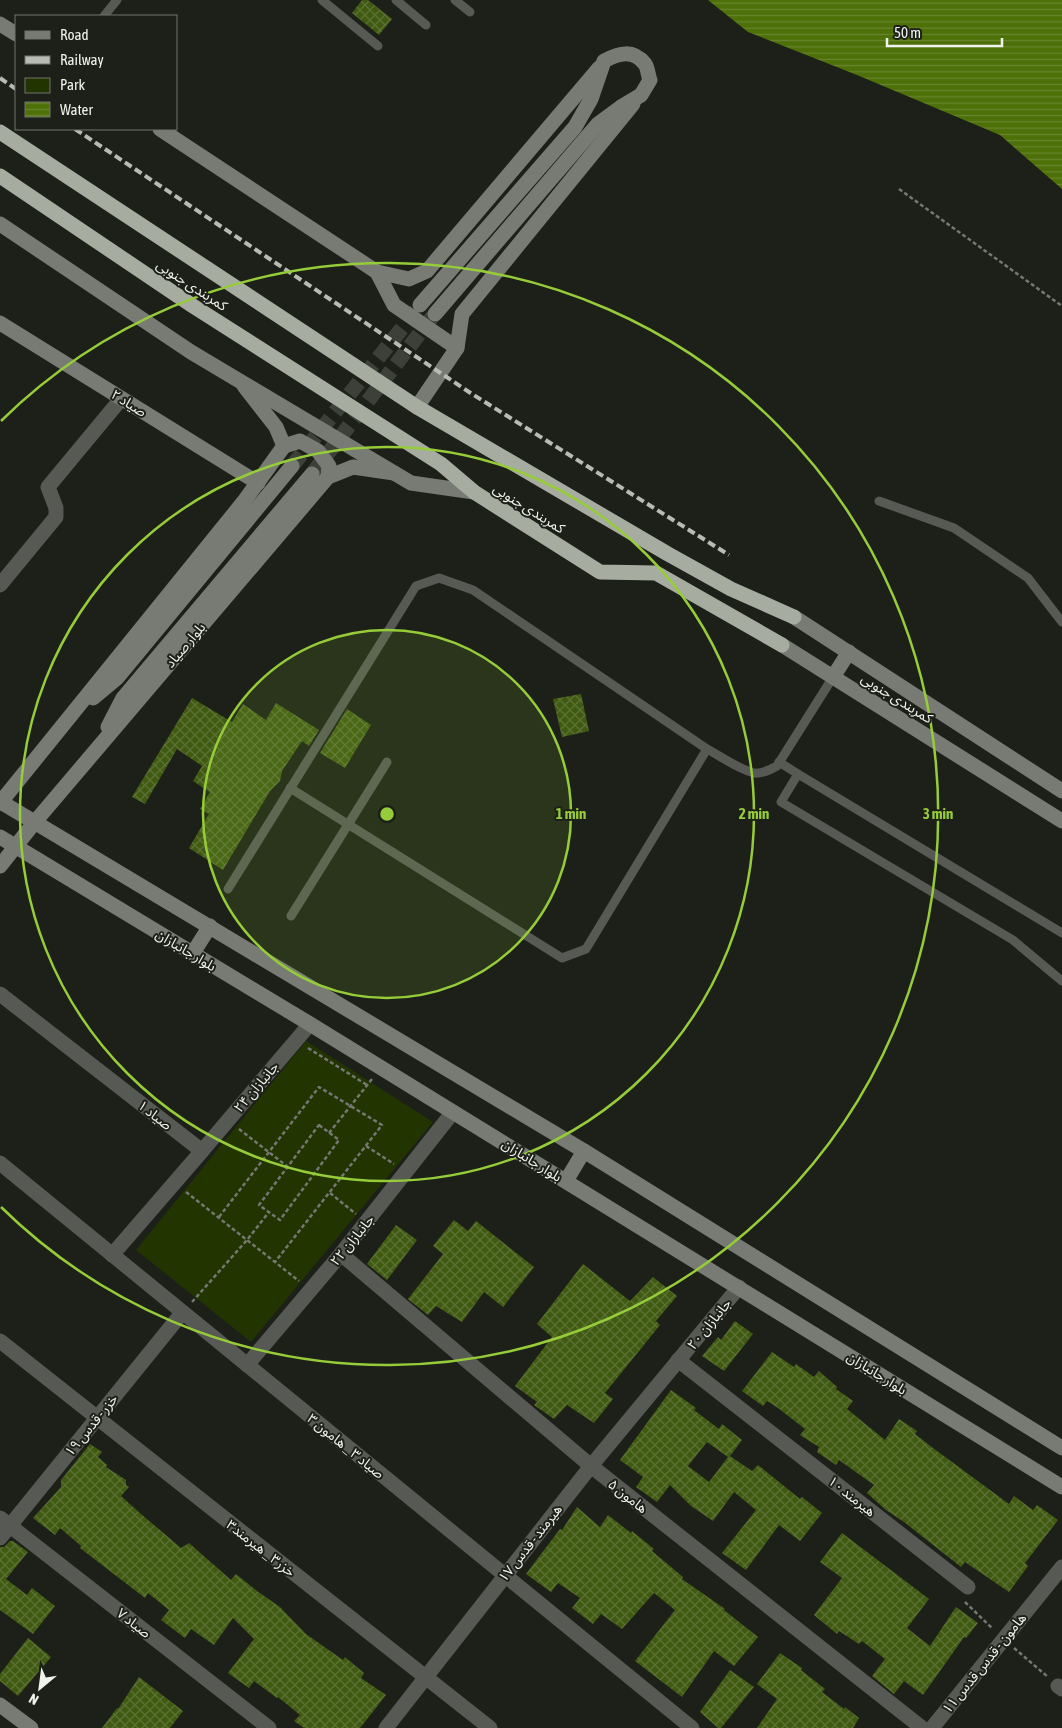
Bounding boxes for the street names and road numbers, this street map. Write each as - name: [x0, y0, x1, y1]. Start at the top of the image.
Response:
- street label: کمربندی جنوبی: [153, 256, 231, 315]
- street label: صیاد ۲: [108, 386, 150, 420]
- street label: کمربندی جنوبی: [490, 480, 568, 537]
- street label: بلوار صیاد: [162, 619, 209, 671]
- street label: کمربندی جنوبی: [858, 670, 936, 727]
- street label: بلوار جانبازان: [152, 926, 219, 975]
- street label: جانبازان ۲۴: [230, 1059, 282, 1116]
- street label: صیاد ۱: [135, 1097, 175, 1133]
- street label: بلوار جانبازان: [499, 1135, 565, 1186]
- street label: جانبازان ۲۲: [327, 1211, 378, 1269]
- street label: جانبازان ۲۰: [684, 1295, 735, 1353]
- street label: بلوار جانبازان: [844, 1348, 910, 1399]
- street label: خزر - قدس ۱۹: [61, 1391, 122, 1460]
- street label: صیاد ۳ _ هامون ۳: [304, 1410, 388, 1483]
- street label: هیرمند ۱۰: [824, 1473, 879, 1520]
- street label: هامون ۵: [604, 1476, 651, 1517]
- street label: هیرمند - قدس ۱۷: [495, 1501, 566, 1585]
- street label: خزر۳ _ هیرمند۳: [223, 1516, 298, 1581]
- street label: صیاد ۷: [114, 1605, 154, 1641]
- street label: هامون - قدس قدس ۱۱: [939, 1610, 1030, 1717]

